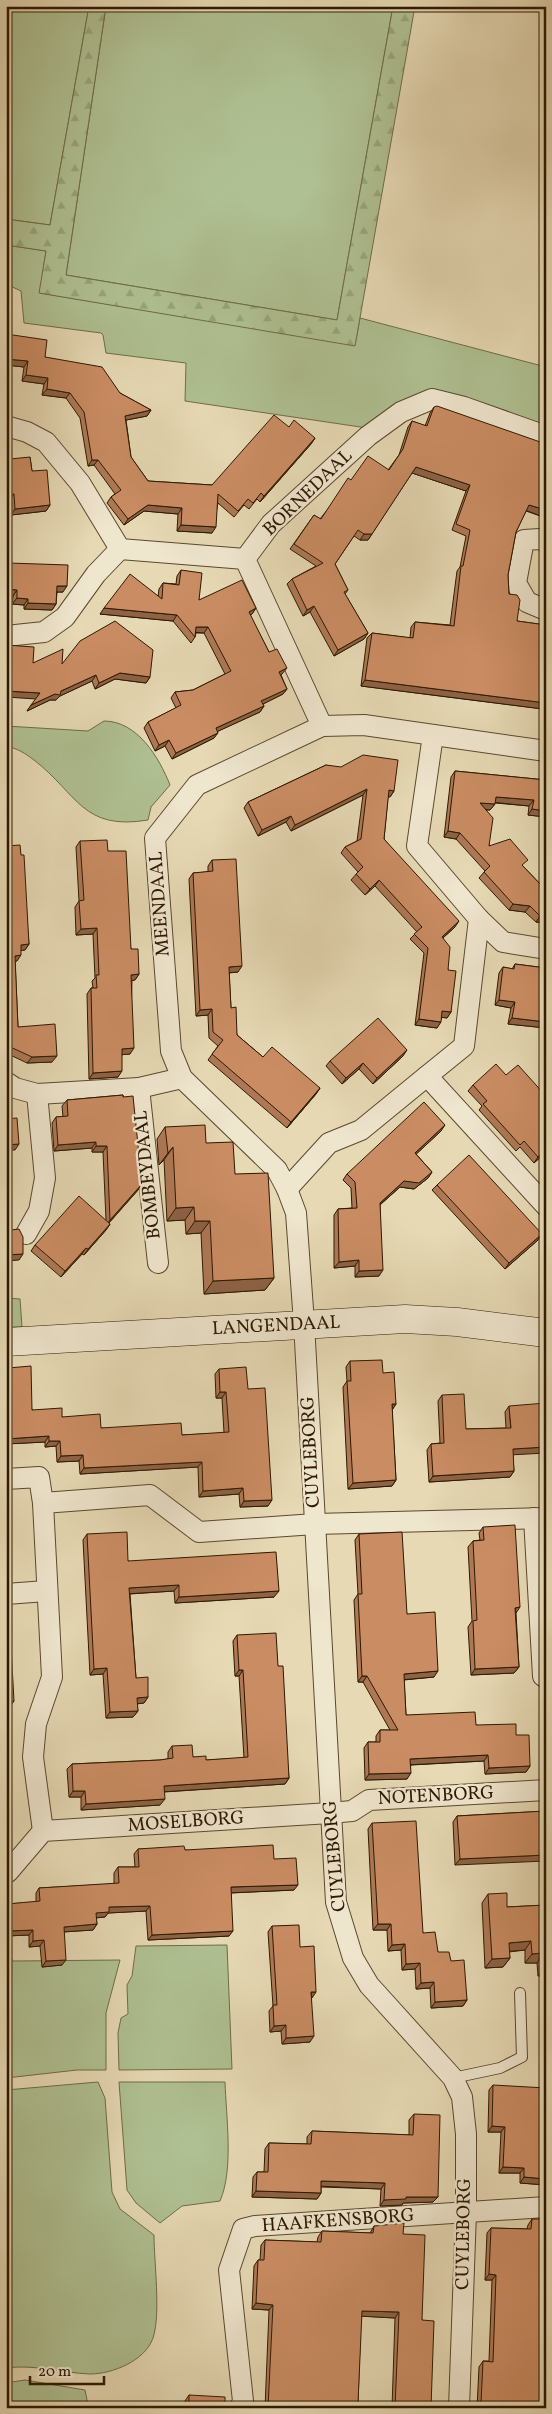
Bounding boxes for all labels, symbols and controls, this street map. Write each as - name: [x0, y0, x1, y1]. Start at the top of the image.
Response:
- street label: BORNEDAAL: [258, 443, 359, 542]
- street label: MEENDAAL: [143, 850, 177, 958]
- street label: BOMBEYDAAL: [128, 1109, 168, 1241]
- street label: LANGENDAAL: [211, 1310, 341, 1342]
- street label: CUYLEBORG: [295, 1395, 327, 1509]
- street label: NOTENBORG: [377, 1780, 495, 1812]
- street label: CUYLEBORG: [317, 1799, 353, 1913]
- street label: MOSELBORG: [127, 1805, 245, 1839]
- street label: CUYLEBORG: [450, 2178, 478, 2290]
- street label: HAAFKENSBORG: [261, 2203, 415, 2239]
- scale bar: [30, 2354, 104, 2386]
- text: 20 m: [38, 2362, 71, 2383]

